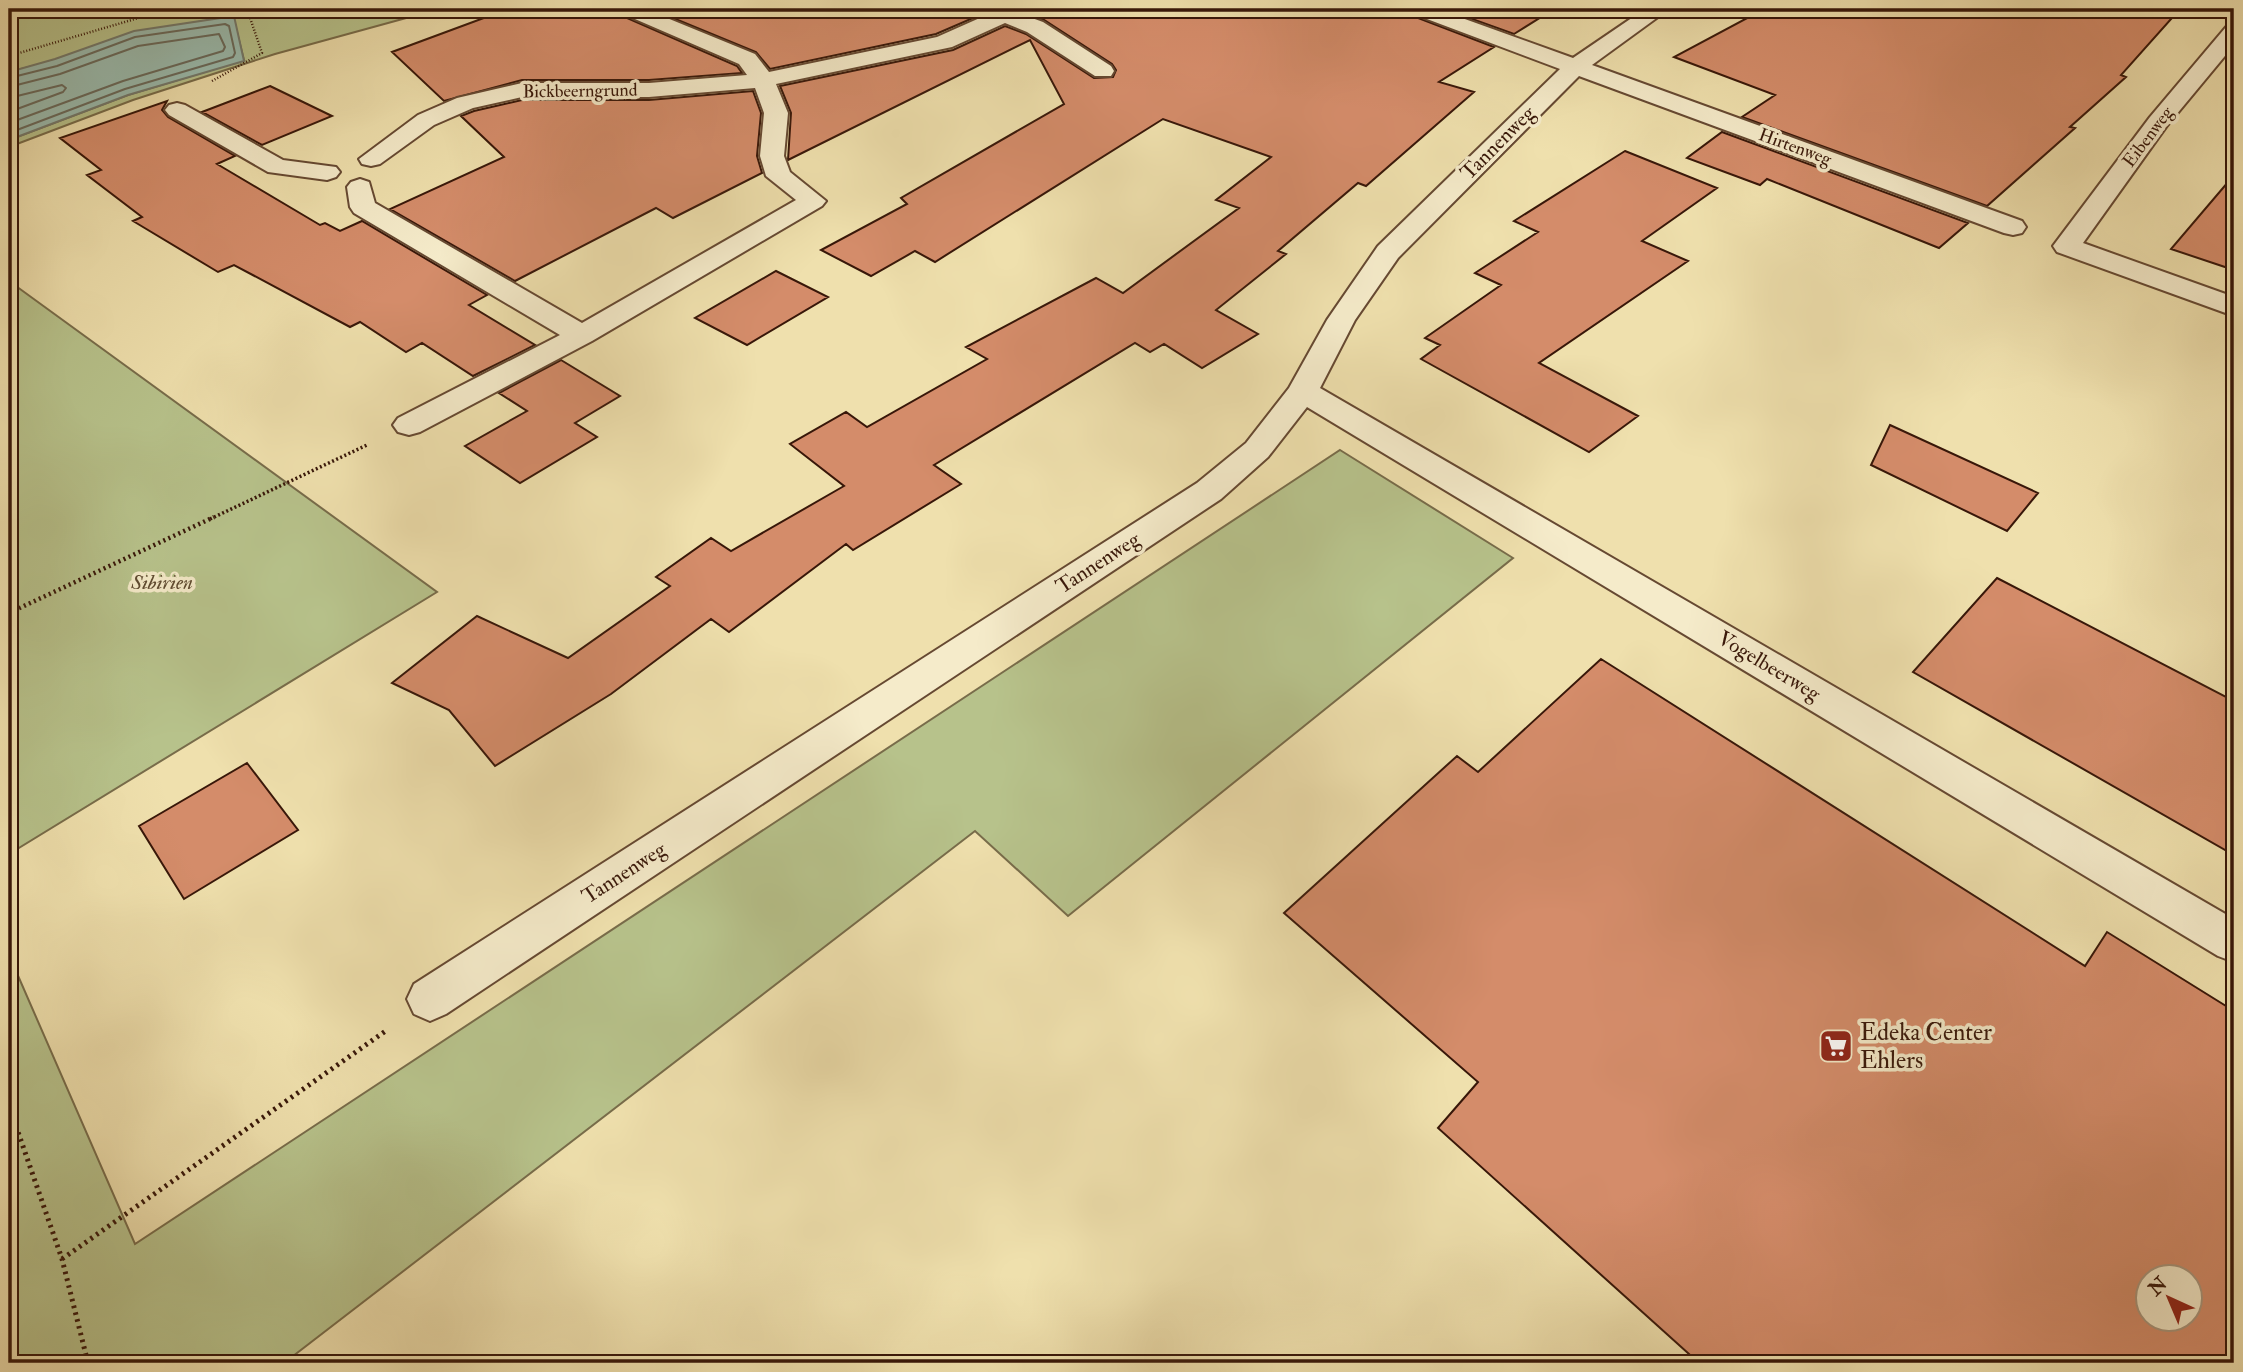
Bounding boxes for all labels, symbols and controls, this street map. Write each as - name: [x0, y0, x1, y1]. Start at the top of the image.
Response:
- street label: Bickbeerngrund: [522, 78, 638, 104]
- street label: Tannenweg: [1455, 99, 1542, 186]
- street label: Eibenweg: [2118, 101, 2179, 172]
- street label: Hirtenweg: [1755, 123, 1836, 171]
- street label: Tannenweg: [1051, 525, 1146, 600]
- park label: Sibirien: [130, 569, 193, 596]
- street label: Vogelbeerweg: [1713, 625, 1826, 708]
- street label: Tannenweg: [577, 835, 672, 910]
- place label: Edeka Center Ehlers: [1860, 1017, 1992, 1076]
- supermarket icon: Edeka Center Ehlers: [1817, 1027, 1855, 1065]
- north arrow: [2134, 1264, 2204, 1334]
- text: N: [2143, 1271, 2173, 1302]

